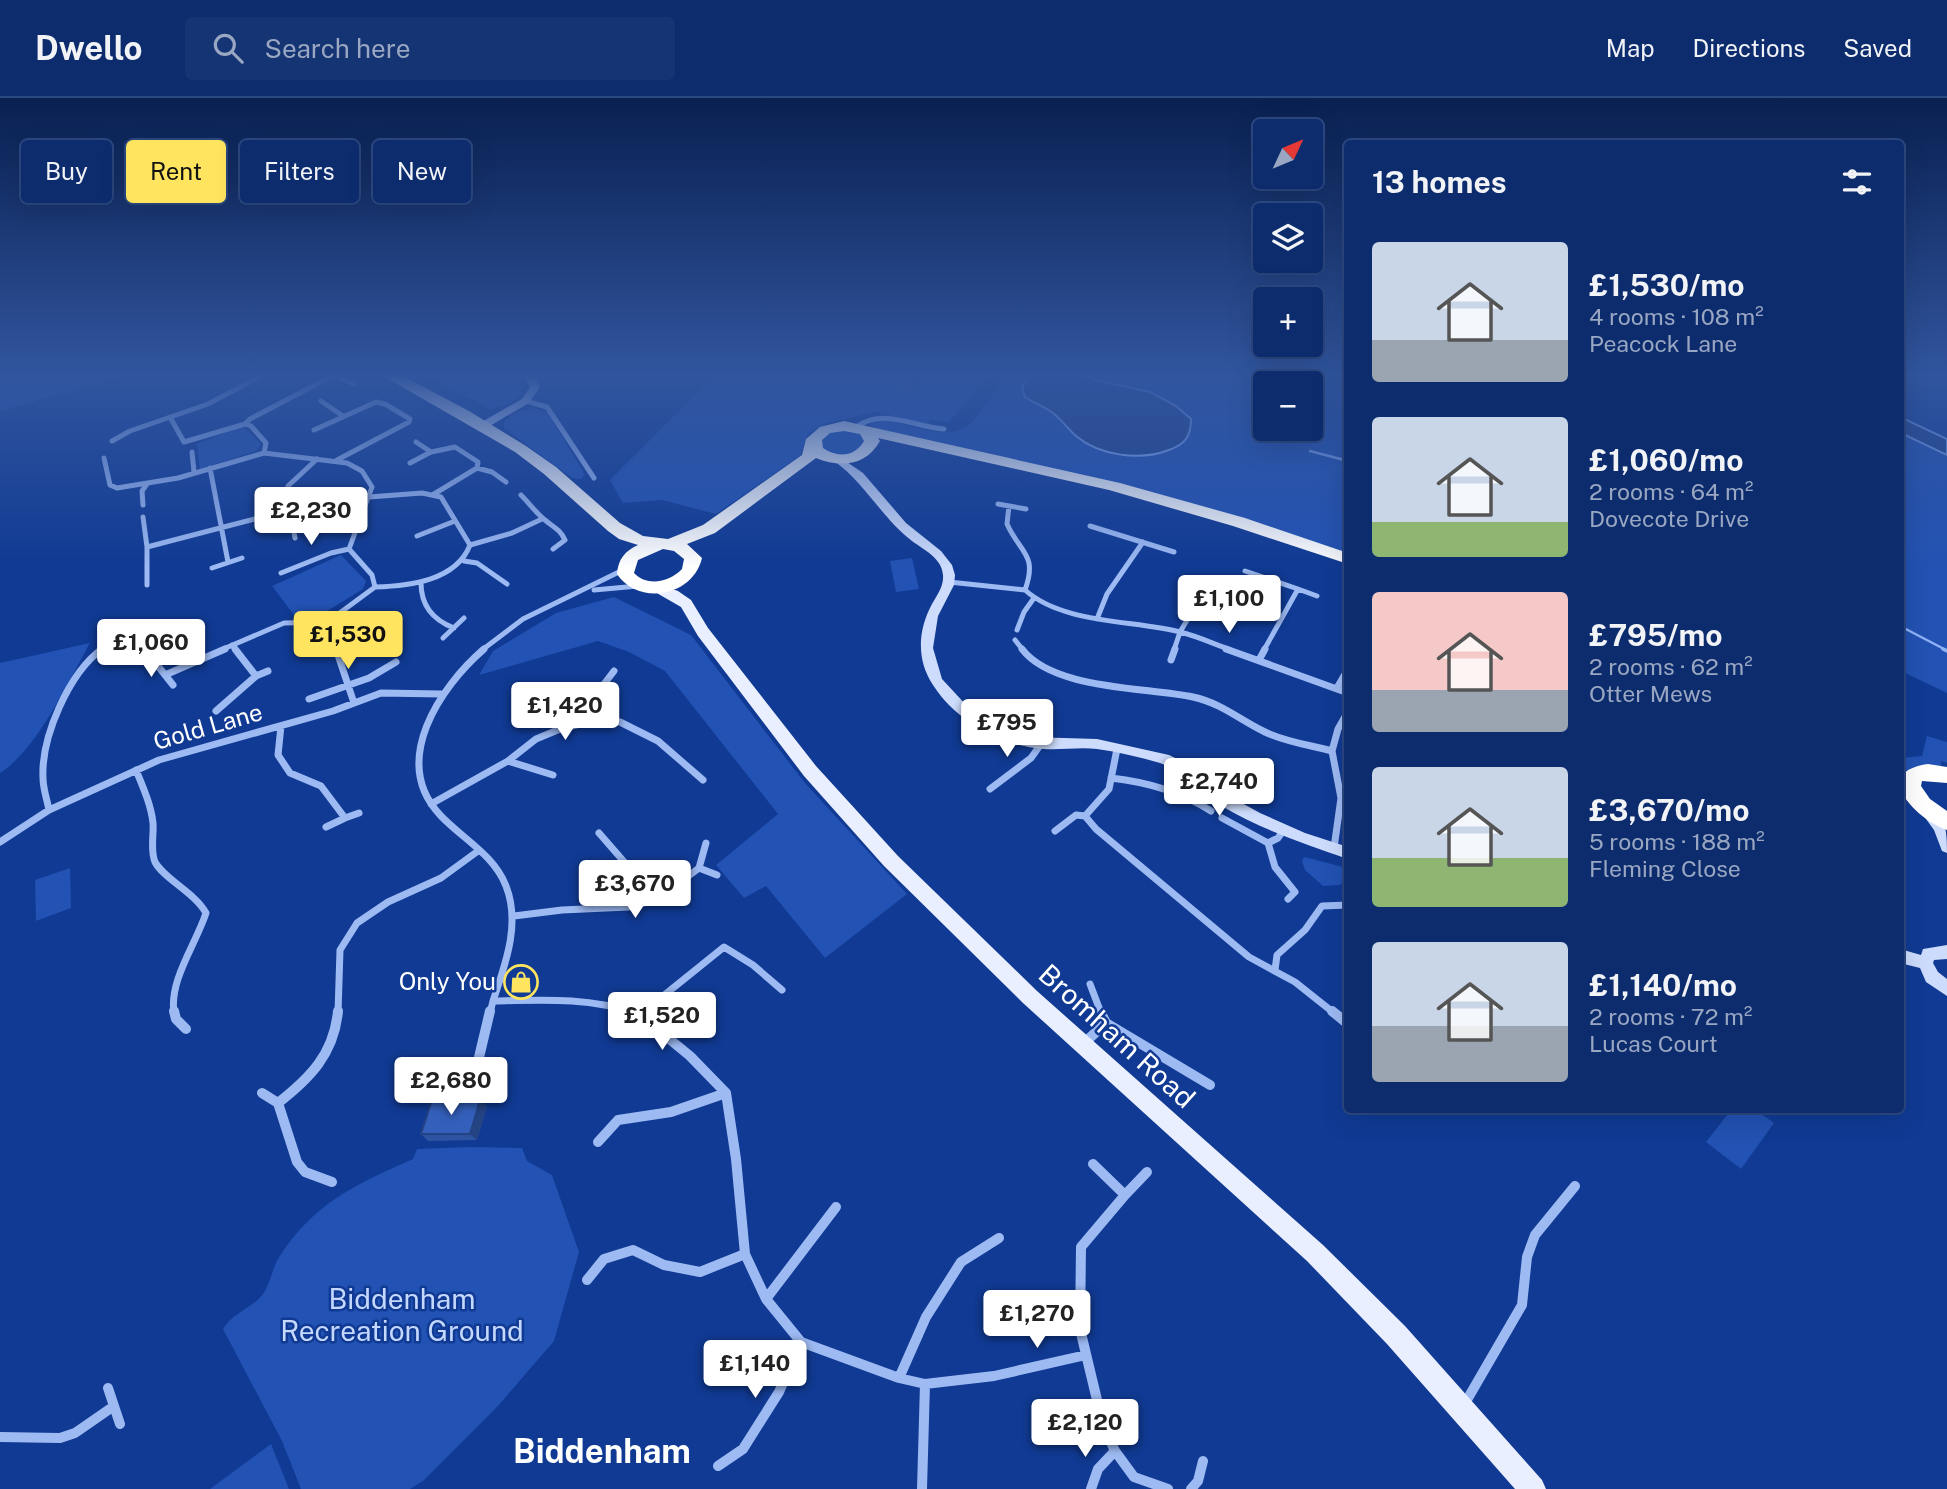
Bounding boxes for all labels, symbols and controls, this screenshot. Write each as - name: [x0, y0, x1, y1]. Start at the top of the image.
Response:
- search box: [185, 17, 675, 80]
- text: Dwello: [35, 29, 143, 67]
- icon: search: [209, 29, 247, 67]
- text: Search here: [265, 33, 411, 64]
- text: Map: [1606, 34, 1655, 62]
- text: Directions: [1693, 34, 1805, 62]
- text: Saved: [1843, 34, 1912, 62]
- north arrow: [1253, 119, 1323, 189]
- map controls: [1253, 119, 1323, 441]
- chip: Buy: [21, 140, 112, 203]
- chip: Rent: [126, 140, 226, 203]
- chip: Filters: [240, 140, 359, 203]
- chip: New: [373, 140, 471, 203]
- icon: filters: [1838, 163, 1876, 201]
- text: 13 homes: [1372, 164, 1507, 200]
- button: layers: [1253, 203, 1323, 273]
- text: £1,530/mo: [1589, 267, 1745, 303]
- icon: home: [1428, 270, 1512, 354]
- button: +: [1253, 287, 1323, 357]
- text: 4 rooms · 108 m²: [1589, 303, 1764, 330]
- text: Peacock Lane: [1589, 330, 1737, 357]
- button: −: [1253, 371, 1323, 441]
- text: £1,060/mo: [1589, 442, 1743, 478]
- icon: home: [1428, 445, 1512, 529]
- text: 2 rooms · 64 m²: [1589, 478, 1753, 505]
- pin: £2,230: [254, 488, 368, 547]
- text: £2,230: [271, 496, 352, 523]
- text: Dovecote Drive: [1589, 505, 1749, 532]
- pin: £1,100: [1172, 575, 1286, 635]
- text: £1,100: [1194, 584, 1264, 611]
- pin: £1,530: [291, 612, 405, 671]
- text: £795/mo: [1589, 617, 1723, 653]
- pin: £1,060: [94, 620, 208, 679]
- text: £1,530: [310, 620, 386, 647]
- icon: home: [1428, 620, 1512, 704]
- text: £1,060: [113, 628, 189, 655]
- text: 2 rooms · 62 m²: [1589, 653, 1753, 680]
- text: Otter Mews: [1589, 680, 1712, 707]
- pin: £1,420: [508, 682, 622, 742]
- text: £1,420: [527, 691, 603, 718]
- street label: Gold Lane: [150, 697, 265, 755]
- pin: £795: [966, 700, 1048, 759]
- text: £795: [977, 708, 1037, 735]
- pin: £2,740: [1162, 758, 1276, 818]
- text: £2,740: [1180, 767, 1258, 794]
- text: £3,670/mo: [1589, 792, 1749, 828]
- icon: home: [1428, 795, 1512, 879]
- text: 5 rooms · 188 m²: [1589, 828, 1765, 855]
- text: Fleming Close: [1589, 855, 1741, 882]
- pin: £3,670: [578, 860, 692, 920]
- text: £3,670: [595, 869, 675, 896]
- street label: Bromham Road: [1033, 957, 1202, 1114]
- shop icon: Only You: [502, 963, 540, 1001]
- place label: Only You: [399, 967, 496, 995]
- text: £1,140/mo: [1589, 967, 1737, 1003]
- icon: home: [1428, 970, 1512, 1054]
- pin: £1,520: [605, 992, 719, 1052]
- text: £1,520: [624, 1001, 700, 1028]
- text: 2 rooms · 72 m²: [1589, 1003, 1752, 1030]
- text: Lucas Court: [1589, 1030, 1718, 1057]
- pin: £2,680: [394, 1058, 508, 1117]
- text: £2,680: [410, 1066, 492, 1093]
- park label: Biddenham Recreation Ground: [280, 1282, 524, 1347]
- pin: £1,270: [980, 1290, 1094, 1350]
- text: £1,270: [999, 1299, 1075, 1326]
- pin: £1,140: [698, 1340, 812, 1400]
- text: £1,140: [720, 1349, 790, 1376]
- pin: £2,120: [1028, 1400, 1142, 1459]
- text: £2,120: [1047, 1408, 1123, 1435]
- district label: Biddenham: [513, 1432, 691, 1470]

